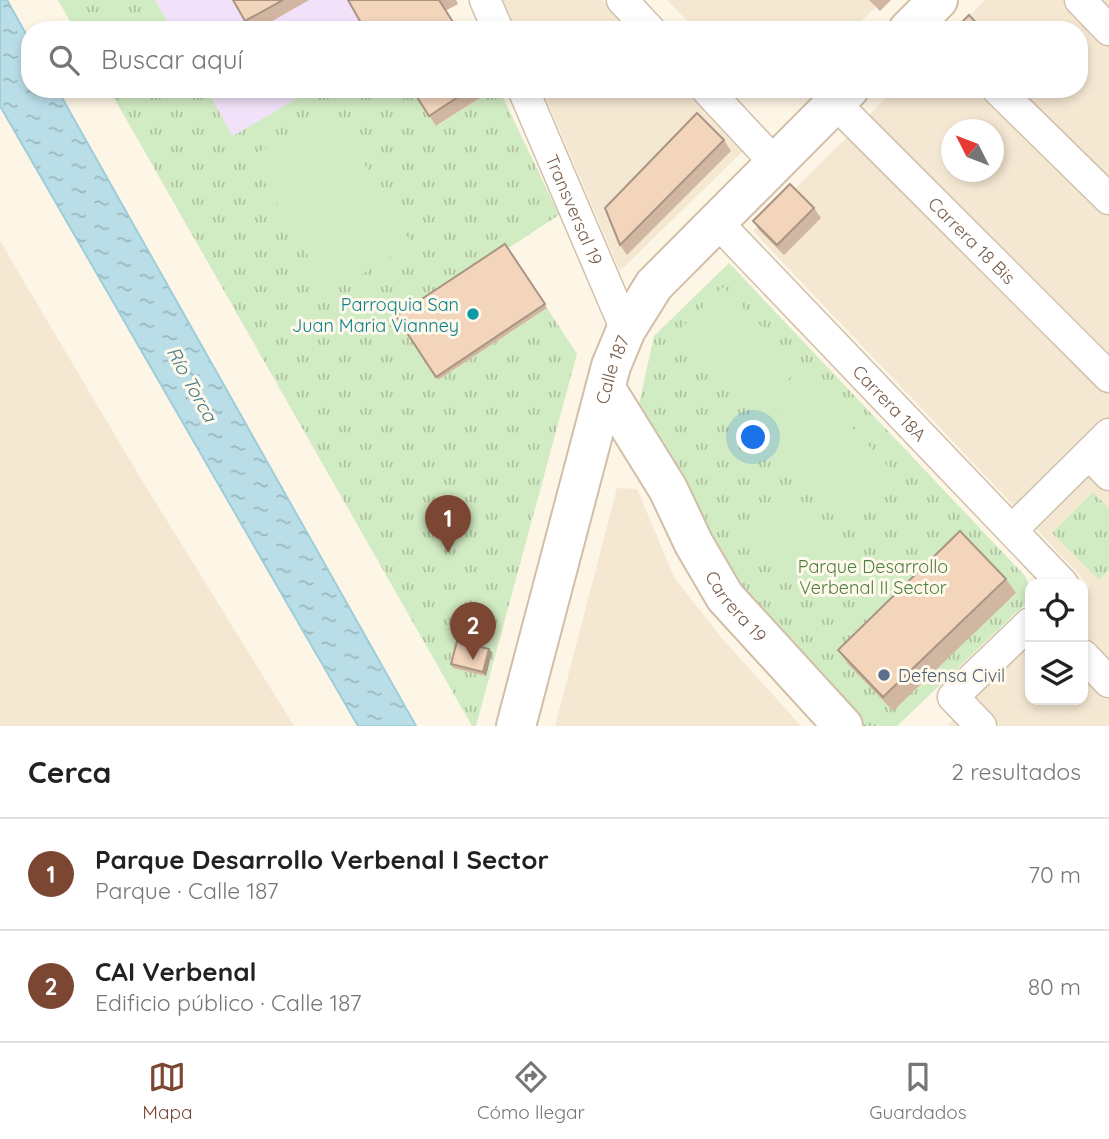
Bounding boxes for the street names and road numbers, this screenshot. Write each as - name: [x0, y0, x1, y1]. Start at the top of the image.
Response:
- street label: Transversal 19: [541, 151, 608, 268]
- street label: Carrera 18 Bis: [924, 192, 1021, 289]
- street label: Calle 187: [590, 332, 634, 406]
- street label: Carrera 18A: [848, 360, 932, 446]
- street label: Carrera 19: [701, 566, 772, 647]

